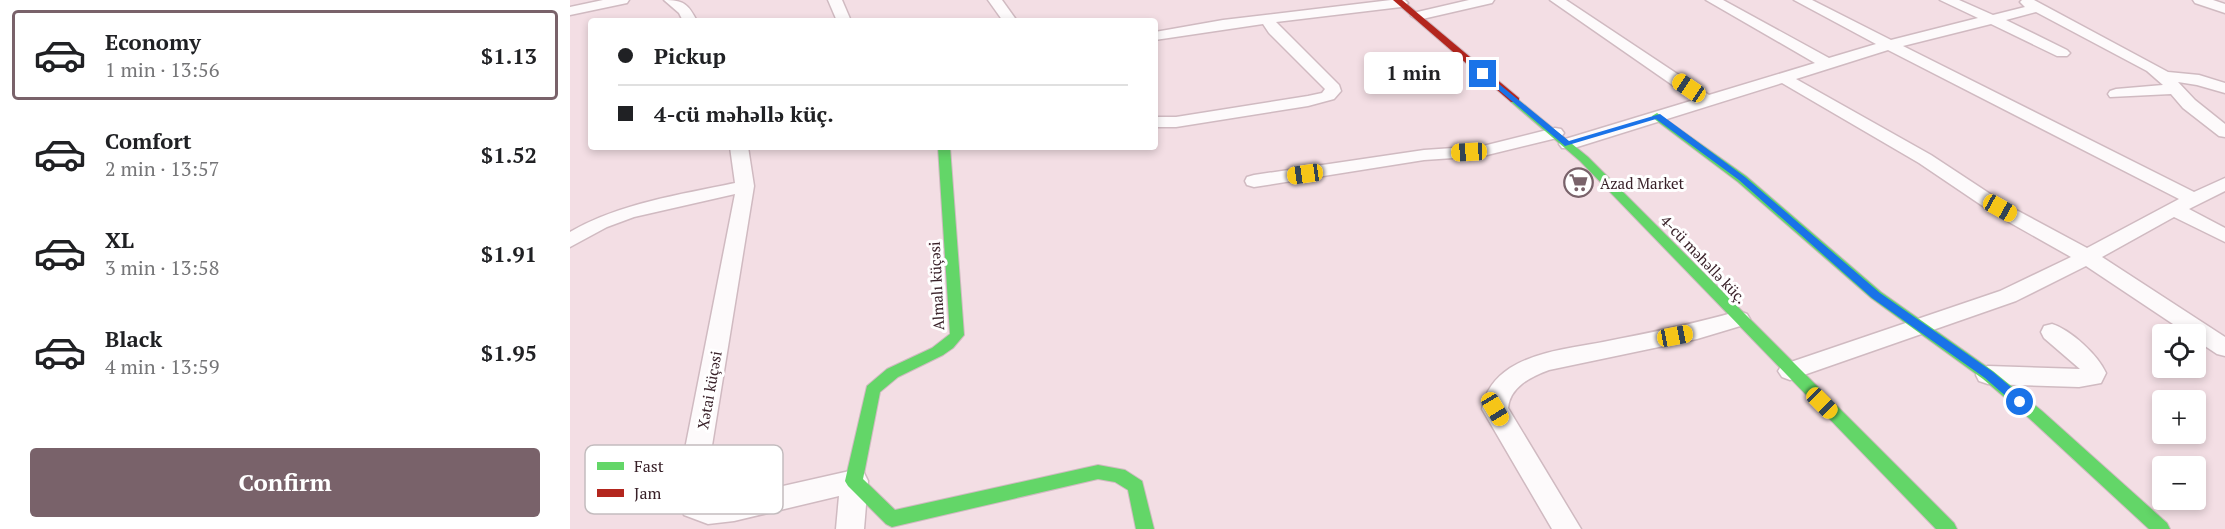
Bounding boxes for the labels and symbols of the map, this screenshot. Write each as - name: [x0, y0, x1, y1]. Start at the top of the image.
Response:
- callout: 1 min: [1363, 53, 1462, 95]
- route end: [1469, 60, 1496, 87]
- car: [1669, 70, 1709, 106]
- car: [1451, 142, 1487, 162]
- car: [1286, 163, 1324, 185]
- supermarket icon: Azad Market: [1563, 167, 1595, 199]
- place label: Azad Market: [1600, 173, 1685, 193]
- car: [1980, 191, 2020, 225]
- street label: 4-cü məhəllə küç.: [1657, 210, 1751, 308]
- street label: Almalı küçəsi: [924, 241, 948, 331]
- car: [1656, 324, 1694, 348]
- street label: Xətai küçəsi: [692, 349, 726, 431]
- car: [1803, 384, 1841, 422]
- route start: [2006, 388, 2033, 415]
- car: [1478, 389, 1512, 429]
- legend: [585, 445, 783, 514]
- text: Fast: [634, 455, 664, 477]
- text: Jam: [634, 482, 662, 504]

